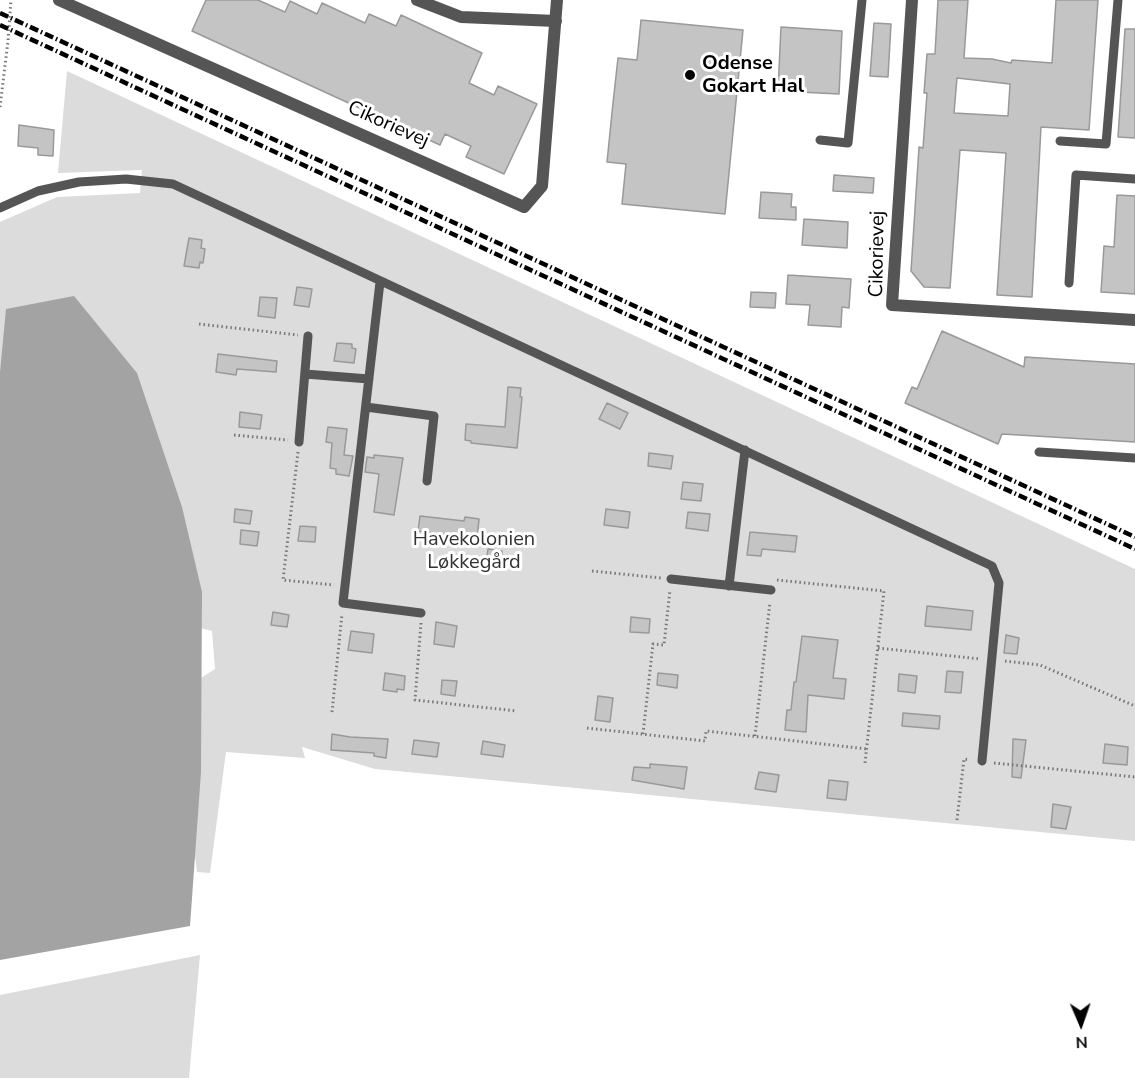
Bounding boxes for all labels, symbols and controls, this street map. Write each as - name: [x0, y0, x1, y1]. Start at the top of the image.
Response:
- place label: Odense Gokart Hal: [702, 52, 804, 99]
- marker: Odense Gokart Hal: [683, 68, 697, 82]
- street label: Cikorievej: [343, 96, 433, 154]
- street label: Cikorievej: [865, 210, 891, 298]
- park label: Havekolonien Løkkegård: [413, 528, 535, 575]
- north arrow: [1051, 994, 1111, 1054]
- text: N: [1075, 1031, 1088, 1053]

